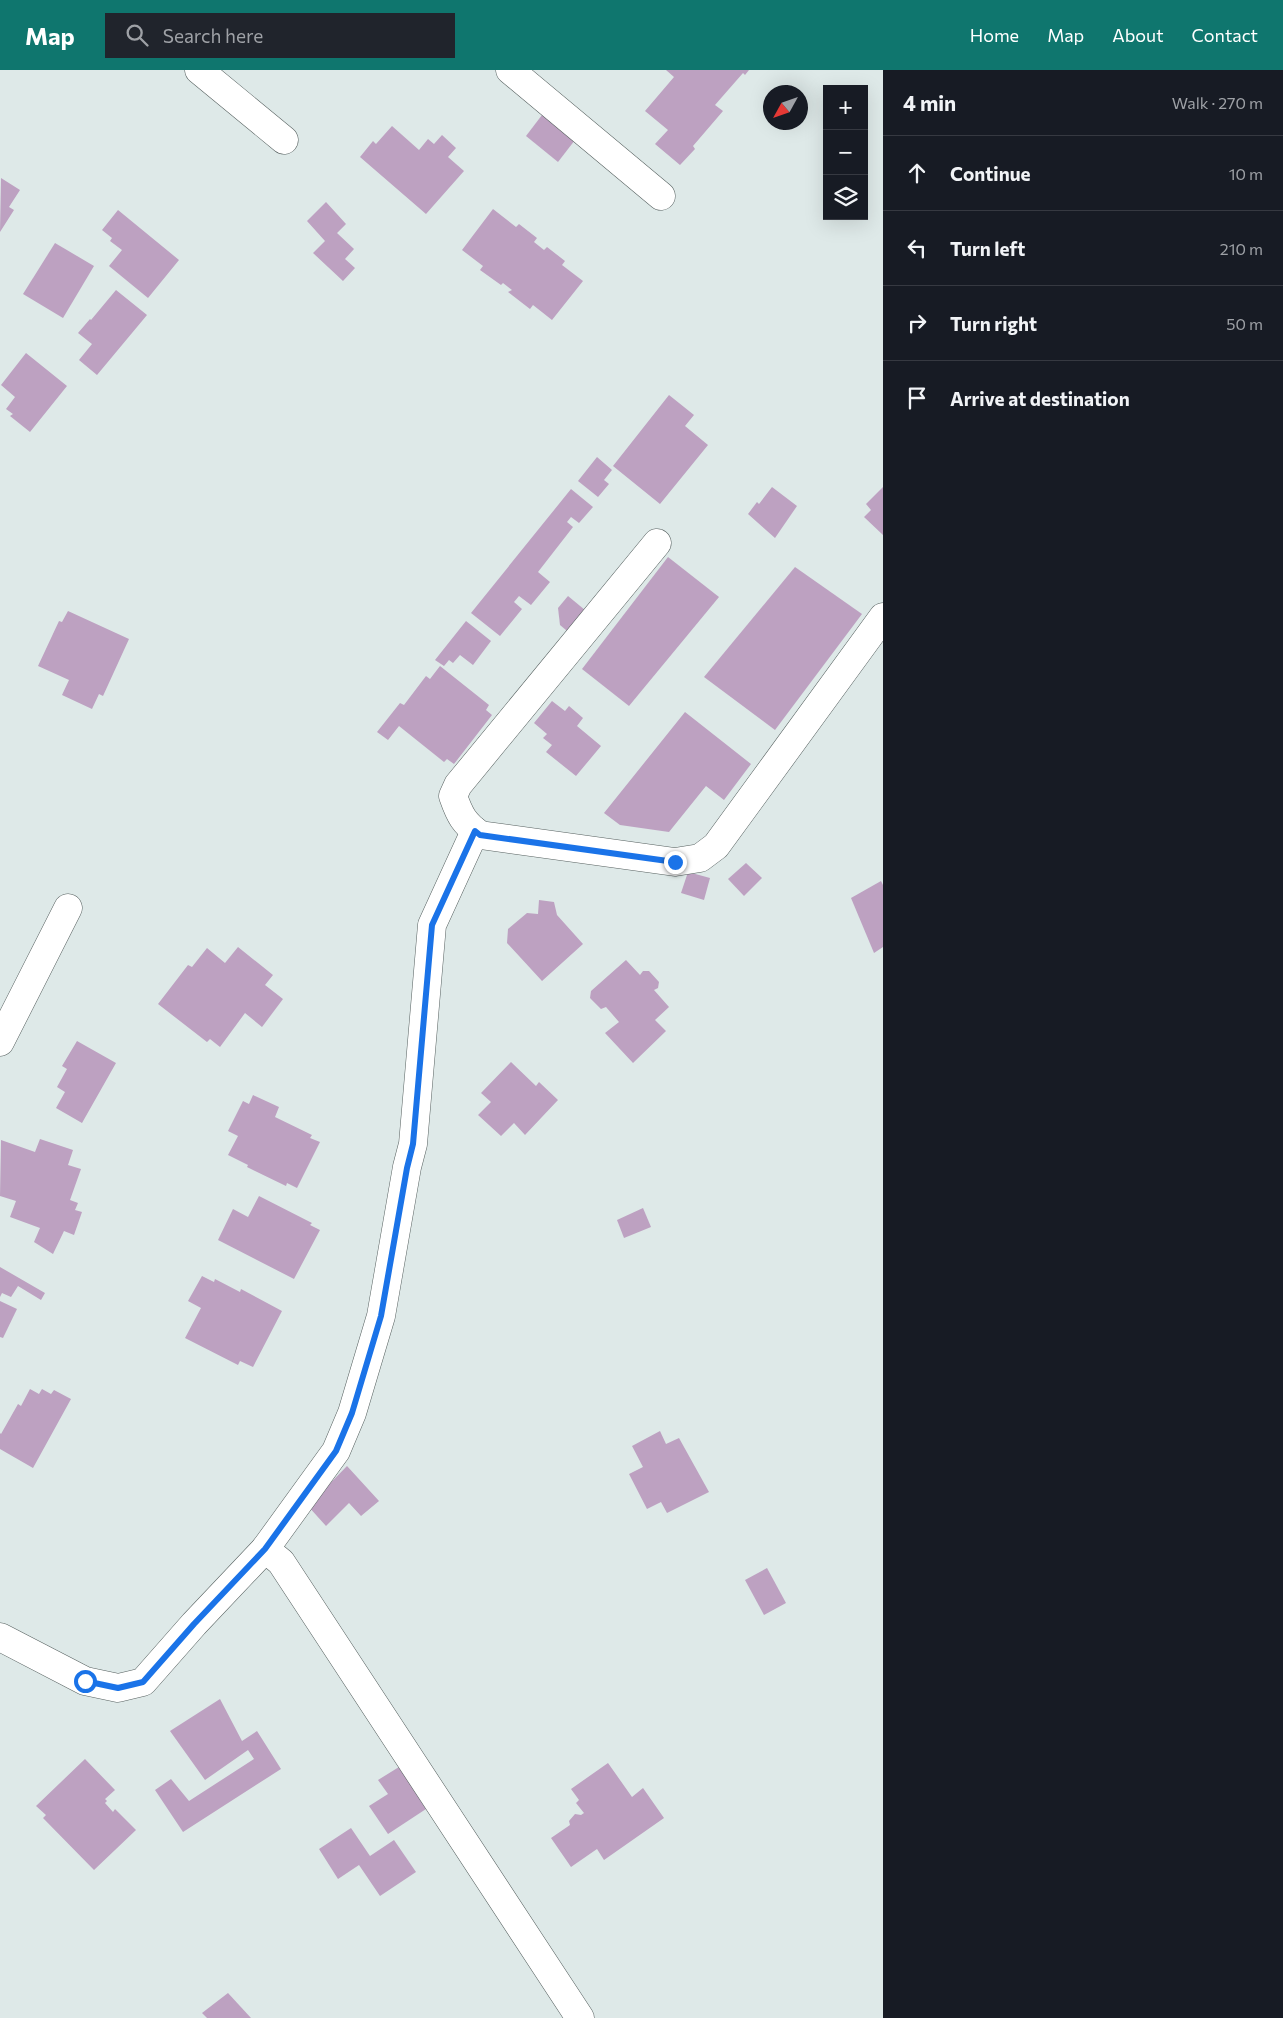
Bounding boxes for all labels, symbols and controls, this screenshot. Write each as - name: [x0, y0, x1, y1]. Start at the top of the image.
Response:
- search box: [105, 13, 455, 58]
- text: Map: [25, 21, 75, 50]
- icon: search: [123, 21, 151, 49]
- text: Search here: [163, 24, 263, 47]
- text: Home: [970, 24, 1019, 46]
- text: Map: [1047, 24, 1084, 46]
- text: About: [1112, 24, 1164, 46]
- text: Contact: [1192, 24, 1258, 46]
- north arrow: [763, 85, 808, 130]
- map controls: [823, 85, 868, 220]
- button: +: [823, 85, 868, 130]
- text: 4 min: [903, 90, 956, 115]
- text: Walk · 270 m: [1172, 93, 1263, 112]
- button: −: [823, 130, 868, 175]
- icon: ahead: [903, 159, 931, 187]
- text: Continue: [950, 162, 1030, 185]
- text: 10 m: [1229, 164, 1263, 183]
- button: layers: [823, 175, 868, 220]
- icon: left: [903, 234, 931, 262]
- text: Turn left: [950, 237, 1025, 260]
- text: 210 m: [1220, 239, 1263, 258]
- icon: right: [903, 309, 931, 337]
- text: Turn right: [950, 312, 1037, 335]
- text: 50 m: [1226, 314, 1263, 333]
- icon: arrive: [903, 384, 931, 412]
- text: Arrive at destination: [950, 387, 1130, 410]
- route end: [664, 851, 687, 874]
- route start: [74, 1670, 97, 1693]

